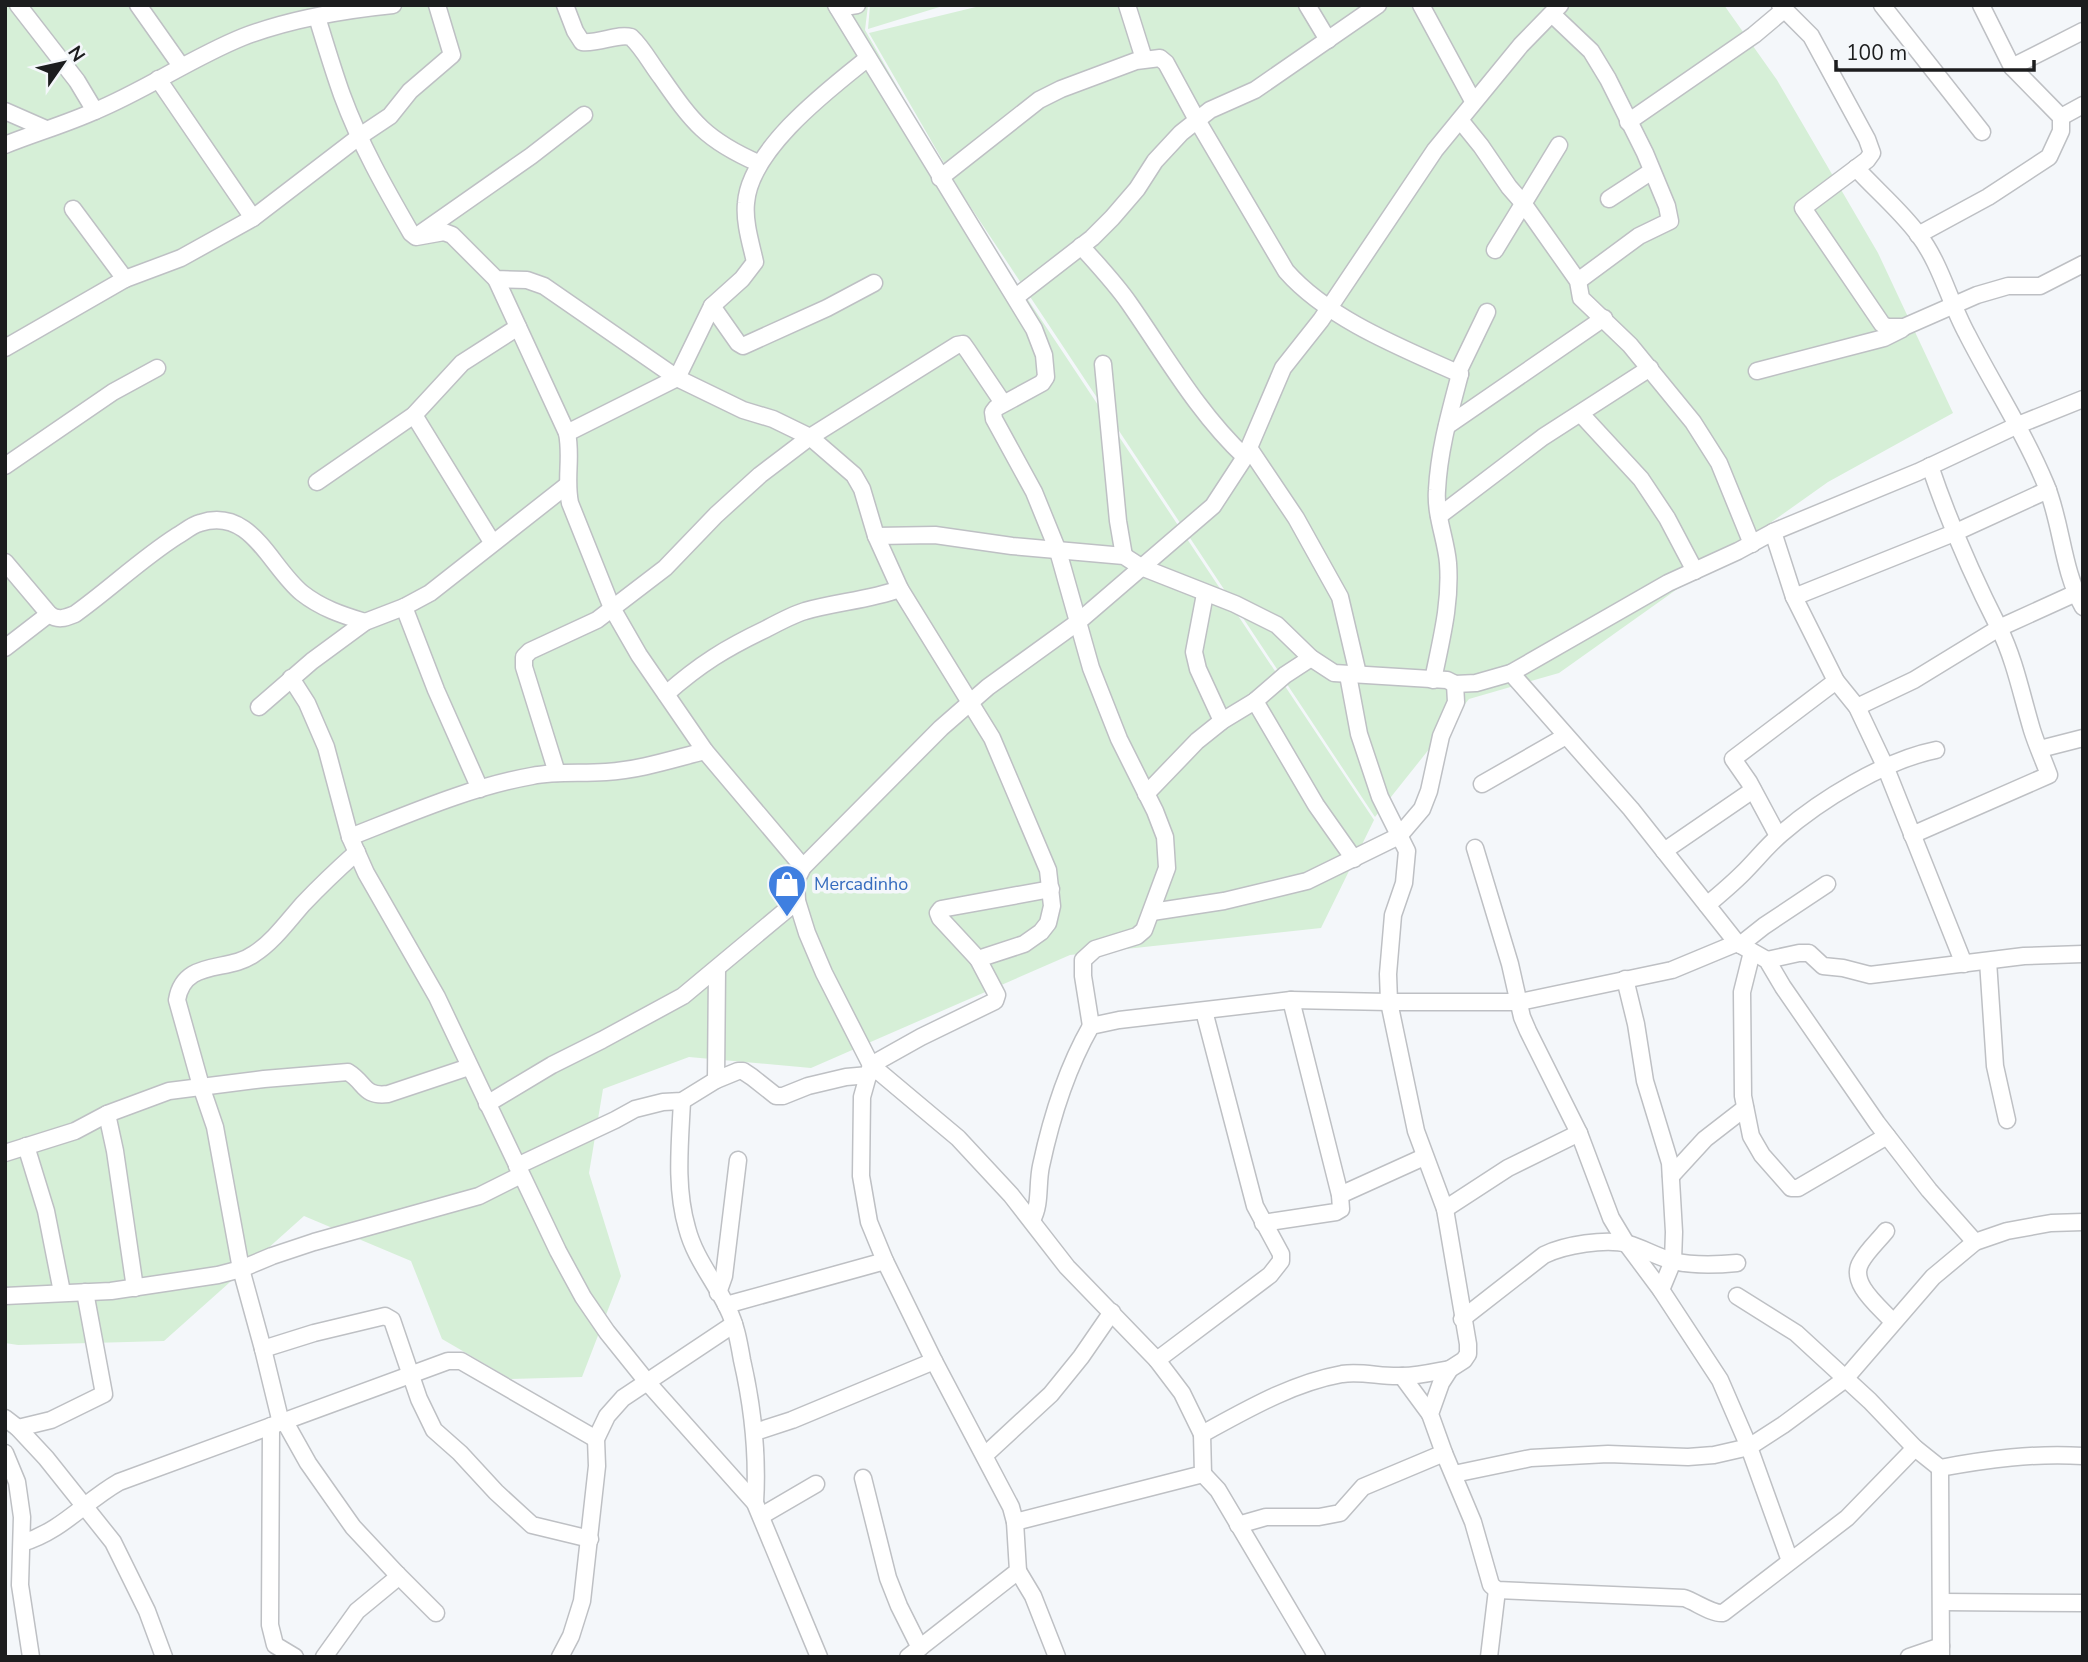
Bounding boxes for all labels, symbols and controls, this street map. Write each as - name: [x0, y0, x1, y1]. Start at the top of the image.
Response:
- north arrow: [28, 28, 98, 98]
- scale bar: [1836, 28, 2034, 72]
- text: 100 m: [1846, 39, 1907, 67]
- text: N: [62, 41, 91, 67]
- shop icon: Mercadinho: [766, 863, 808, 918]
- place label: Mercadinho: [814, 872, 908, 896]

